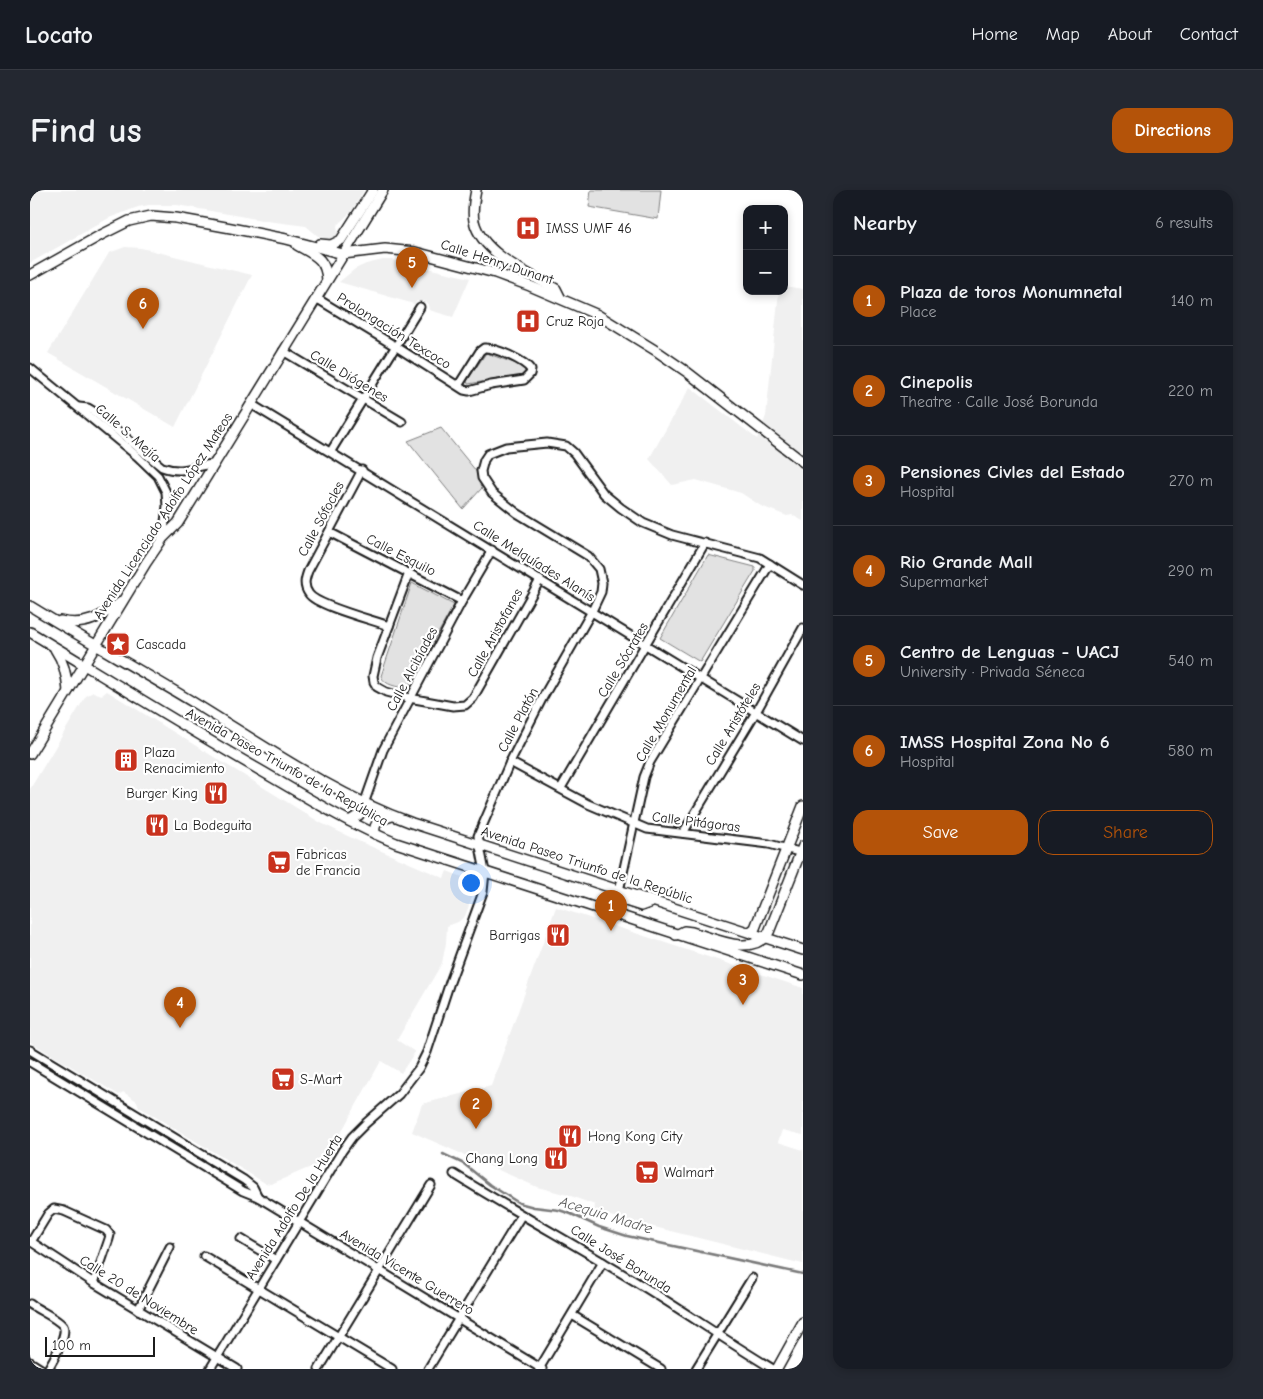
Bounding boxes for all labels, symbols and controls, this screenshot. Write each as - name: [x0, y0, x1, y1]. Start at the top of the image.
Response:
- text: Locato: [25, 21, 93, 49]
- text: Home: [971, 24, 1018, 45]
- text: Map: [1046, 24, 1080, 45]
- text: About: [1108, 24, 1152, 45]
- text: Contact: [1180, 24, 1238, 45]
- button: Directions: [1112, 108, 1233, 153]
- text: Find us: [30, 110, 142, 151]
- map controls: [743, 205, 788, 295]
- button: +: [743, 205, 788, 250]
- text: Nearby: [853, 211, 917, 235]
- text: 6 results: [1155, 214, 1213, 232]
- hospital icon: IMSS UMF 46: [515, 215, 541, 241]
- place label: IMSS UMF 46: [546, 220, 632, 237]
- street label: Calle Henry Dunant: [438, 236, 557, 289]
- pin: 5: [396, 247, 428, 288]
- button: −: [743, 250, 788, 295]
- text: Plaza de toros Monumnetal: [900, 281, 1123, 303]
- pin: 6: [127, 288, 159, 329]
- street label: Prolongación Texcoco: [334, 289, 454, 373]
- text: 1: [866, 292, 872, 310]
- text: 140 m: [1171, 292, 1213, 310]
- text: Place: [900, 303, 936, 321]
- hospital icon: Cruz Roja: [515, 308, 541, 334]
- place label: Cruz Roja: [546, 313, 604, 330]
- street label: Calle Diógenes: [307, 346, 391, 406]
- text: Cinepolis: [900, 371, 973, 393]
- text: 2: [865, 382, 873, 400]
- text: 220 m: [1168, 382, 1213, 400]
- text: Theatre · Calle José Borunda: [900, 393, 1098, 411]
- street label: Calle S. Mejía: [92, 400, 164, 466]
- street label: Avenida Licenciado Adolfo López Mateos: [90, 409, 236, 623]
- text: Pensiones Civles del Estado: [900, 461, 1125, 483]
- text: 3: [865, 472, 873, 490]
- text: 270 m: [1169, 472, 1213, 490]
- street label: Calle Sófocles: [294, 478, 348, 559]
- text: Hospital: [900, 483, 955, 501]
- street label: Calle Melquíades Alanís: [470, 517, 598, 605]
- street label: Calle Esquilo: [363, 530, 439, 580]
- text: Rio Grande Mall: [900, 551, 1033, 573]
- text: 4: [865, 562, 873, 580]
- text: 290 m: [1168, 562, 1213, 580]
- text: Supermarket: [900, 573, 988, 591]
- street label: Calle Aristofanes: [464, 586, 526, 680]
- street label: Calle Sócrates: [594, 619, 652, 701]
- street label: Calle Alcibíades: [383, 624, 441, 714]
- place icon: Cascada: [105, 631, 131, 657]
- place label: Cascada: [136, 636, 186, 653]
- text: Centro de Lenguas - UACJ: [900, 641, 1119, 663]
- text: 5: [865, 652, 873, 670]
- text: 540 m: [1168, 652, 1213, 670]
- street label: Calle Monumental: [632, 663, 700, 765]
- text: University · Privada Séneca: [900, 663, 1085, 681]
- street label: Calle Aristóteles: [702, 679, 765, 769]
- street label: Calle Platón: [494, 685, 542, 755]
- street label: Avenida Paseo Triunfo de la República: [183, 704, 391, 830]
- text: IMSS Hospital Zona No 6: [900, 731, 1110, 753]
- text: 6: [865, 742, 873, 760]
- text: 580 m: [1168, 742, 1213, 760]
- place label: Plaza Renacimiento: [144, 744, 225, 777]
- building icon: Plaza Renacimiento: [113, 747, 139, 773]
- text: Hospital: [900, 753, 955, 771]
- restaurant icon: Burger King: [203, 780, 229, 806]
- place label: Burger King: [126, 785, 198, 802]
- street label: Calle Pitágoras: [651, 808, 741, 836]
- button: Save: [853, 810, 1028, 855]
- button: Share: [1038, 810, 1213, 855]
- restaurant icon: La Bodeguita: [144, 812, 170, 838]
- place label: La Bodeguita: [174, 817, 252, 834]
- street label: Avenida Paseo Triunfo de la Repúblic: [479, 823, 695, 907]
- place label: Fabricas de Francia: [296, 846, 361, 879]
- supermarket icon: Fabricas de Francia: [266, 849, 292, 875]
- your location: [458, 870, 484, 896]
- pin: 1: [595, 890, 627, 931]
- restaurant icon: Barrigas: [545, 922, 571, 948]
- place label: Barrigas: [489, 927, 540, 944]
- pin: 3: [727, 964, 759, 1005]
- pin: 4: [164, 987, 196, 1028]
- supermarket icon: S-Mart: [270, 1066, 296, 1092]
- place label: S-Mart: [300, 1071, 343, 1088]
- pin: 2: [460, 1088, 492, 1129]
- restaurant icon: Hong Kong City: [557, 1123, 583, 1149]
- place label: Hong Kong City: [588, 1128, 683, 1145]
- street label: Avenida Adolfo De la Huerta: [242, 1131, 346, 1283]
- restaurant icon: Chang Long: [543, 1145, 569, 1171]
- place label: Chang Long: [466, 1150, 538, 1167]
- supermarket icon: Walmart: [634, 1159, 660, 1185]
- place label: Walmart: [664, 1164, 715, 1181]
- water label: Acequia Madre: [556, 1192, 655, 1238]
- street label: Calle José Borunda: [567, 1221, 675, 1297]
- street label: Avenida Vicente Guerrero: [337, 1225, 477, 1319]
- street label: Calle 20 de Noviembre: [76, 1251, 202, 1339]
- scale bar: [45, 1334, 155, 1357]
- text: 100 m: [52, 1337, 91, 1354]

